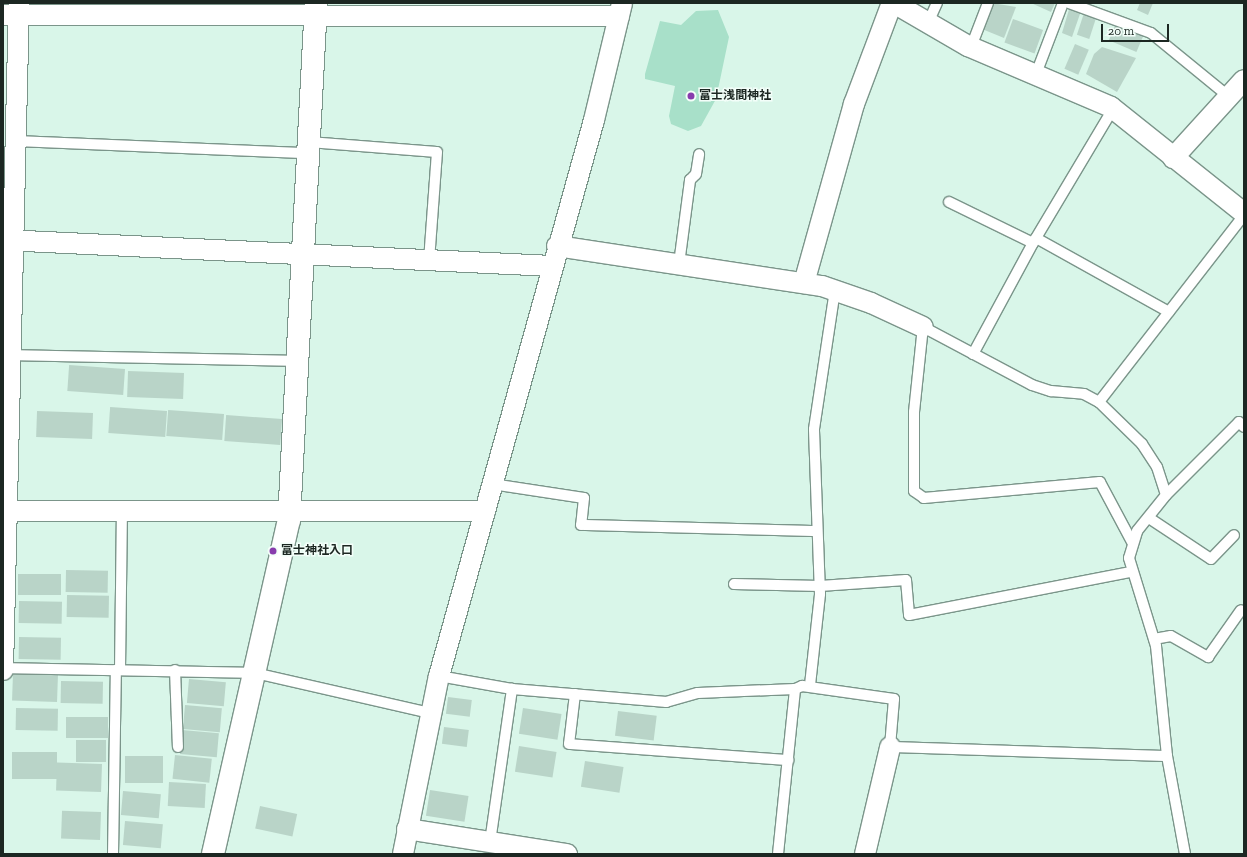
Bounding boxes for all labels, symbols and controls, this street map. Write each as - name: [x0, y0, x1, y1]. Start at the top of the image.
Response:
- scale bar: [1103, 16, 1171, 42]
- text: 20 m: [1108, 24, 1134, 38]
- place label: 富士浅間神社: [699, 89, 771, 103]
- marker: 富士浅間神社: [686, 91, 696, 101]
- place label: 富士神社入口: [281, 544, 353, 558]
- marker: 富士神社入口: [268, 546, 278, 556]

